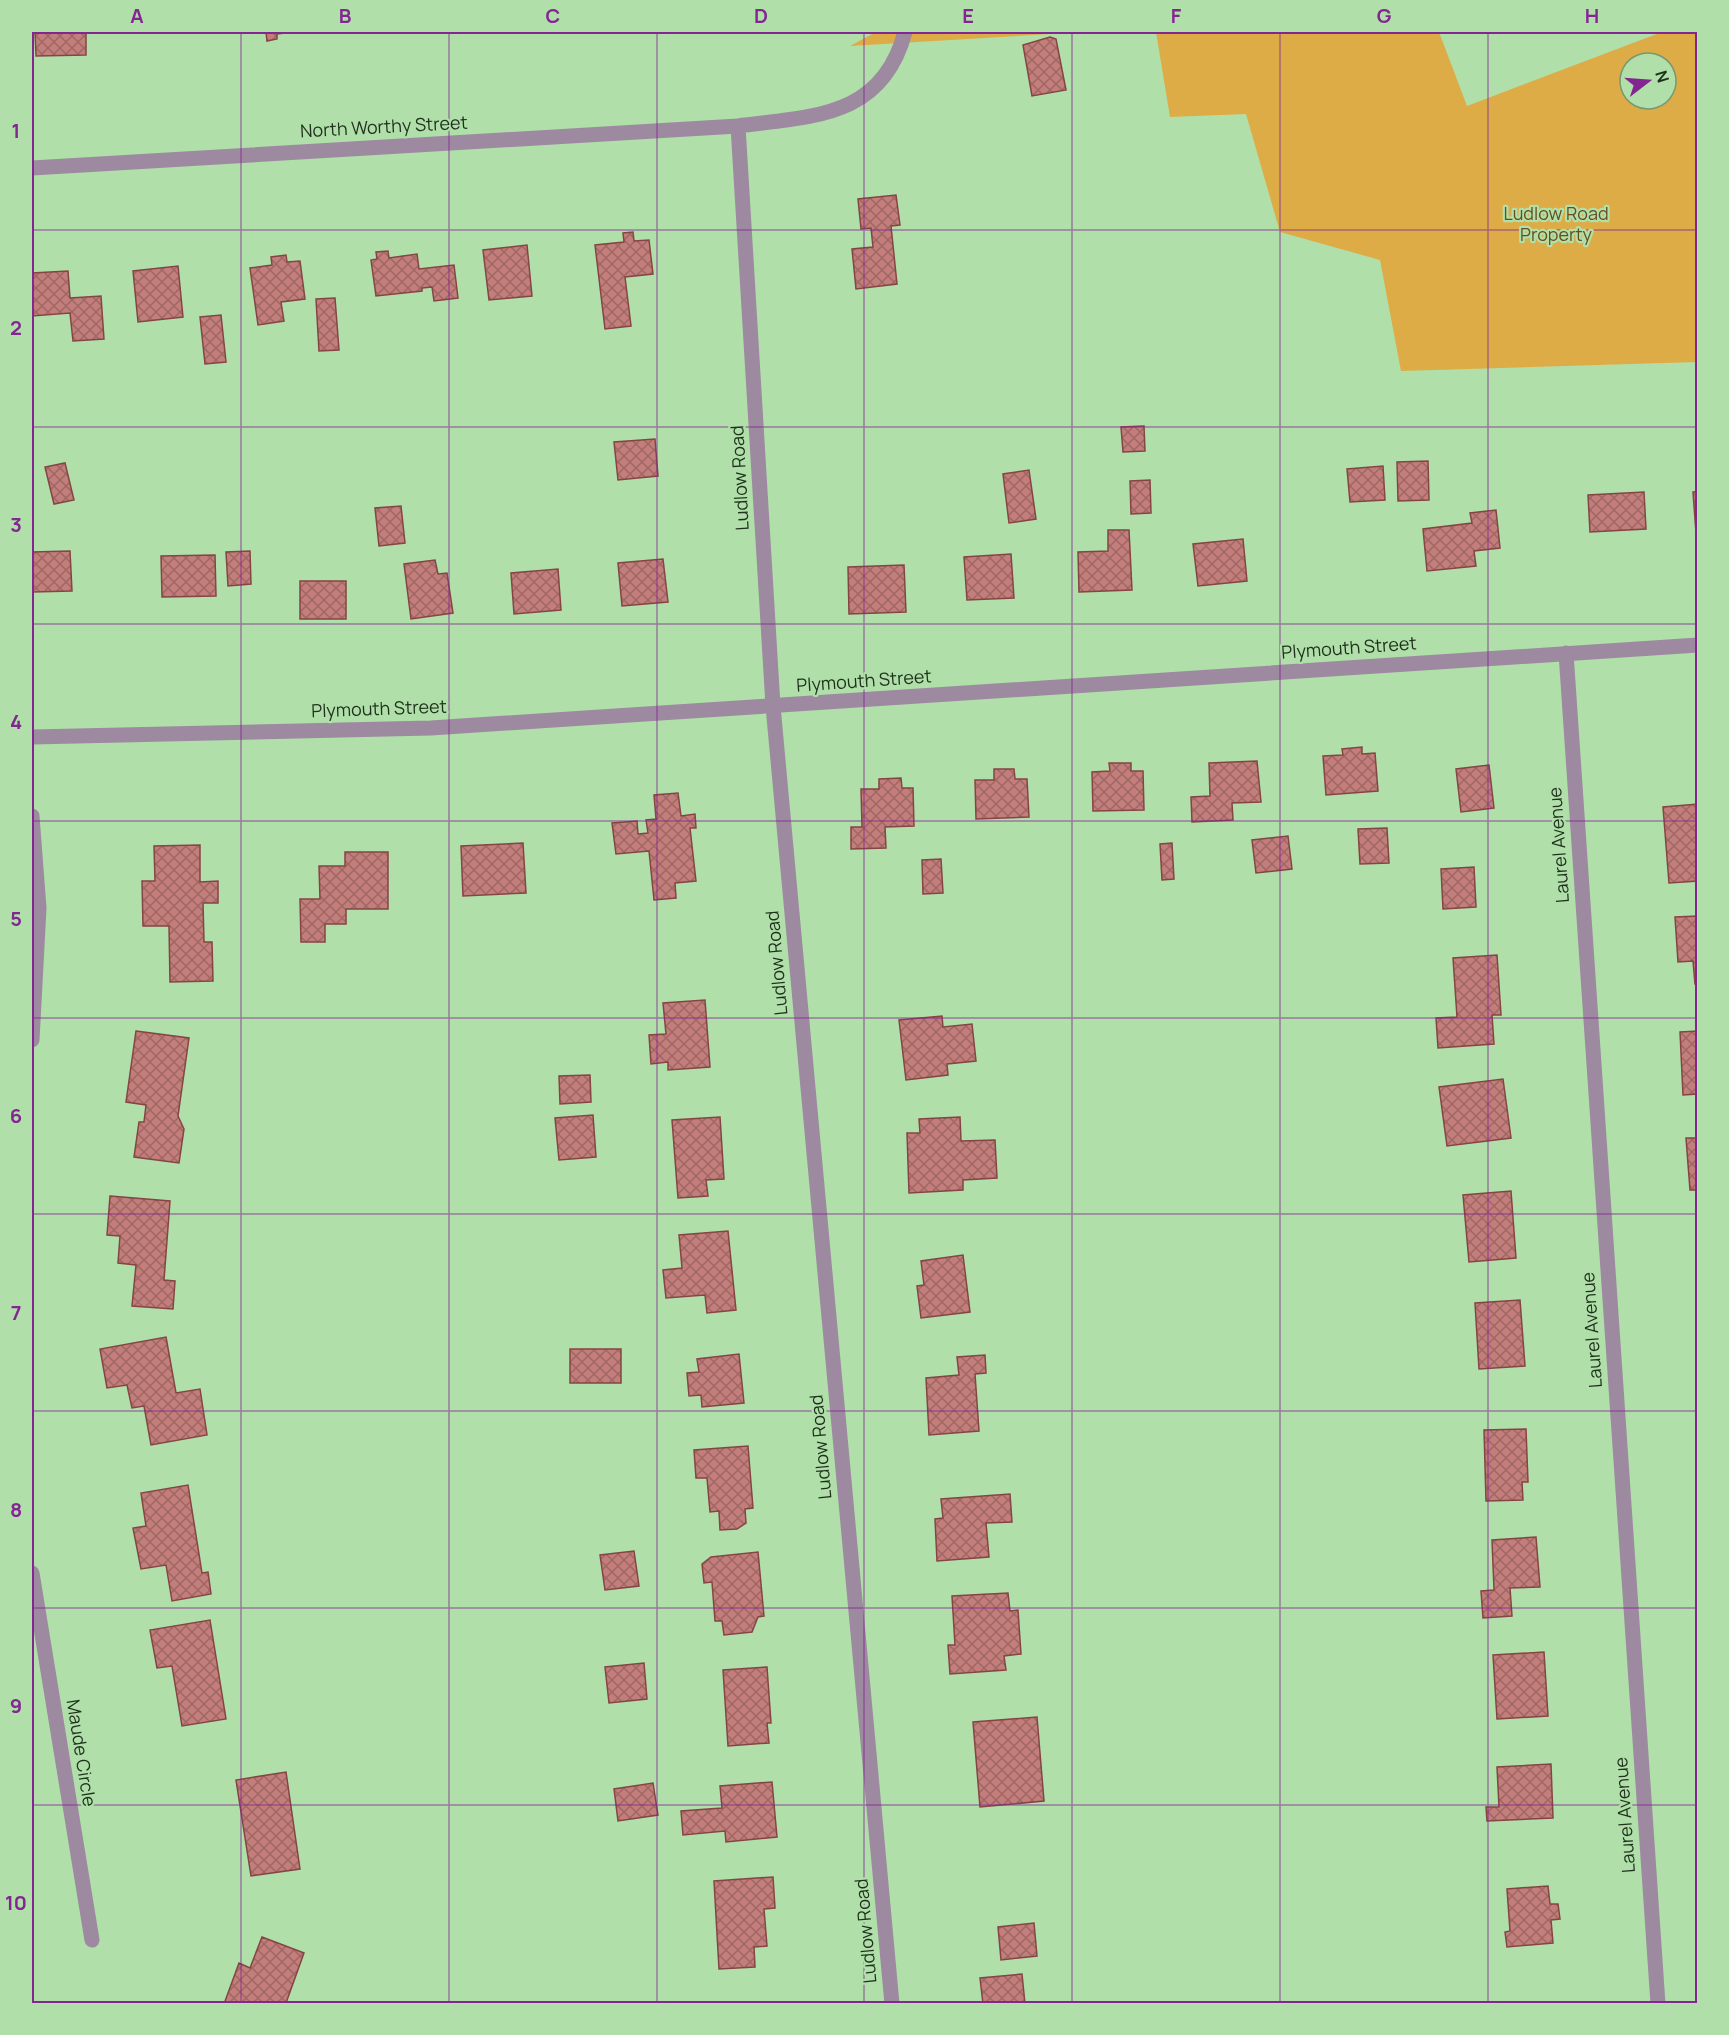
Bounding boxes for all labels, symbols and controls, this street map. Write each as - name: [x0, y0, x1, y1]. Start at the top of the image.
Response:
- text: A: [130, 2, 144, 29]
- text: B: [339, 2, 352, 29]
- text: C: [546, 2, 560, 29]
- text: D: [754, 2, 768, 29]
- text: E: [962, 2, 974, 29]
- text: F: [1171, 2, 1182, 29]
- text: G: [1377, 2, 1392, 29]
- text: H: [1585, 2, 1599, 29]
- north arrow: [1618, 51, 1678, 111]
- text: N: [1650, 68, 1675, 85]
- street label: North Worthy Street: [300, 110, 468, 142]
- text: 1: [12, 117, 20, 144]
- park label: Ludlow Road Property: [1503, 201, 1609, 246]
- text: 2: [10, 314, 22, 341]
- street label: Ludlow Road: [724, 425, 754, 531]
- text: 3: [10, 511, 22, 538]
- street label: Plymouth Street: [1281, 630, 1417, 664]
- street label: Plymouth Street: [796, 663, 932, 697]
- street label: Plymouth Street: [311, 694, 447, 722]
- text: 4: [10, 708, 22, 735]
- street label: Laurel Avenue: [1542, 786, 1574, 904]
- text: 5: [10, 905, 22, 932]
- street label: Ludlow Road: [759, 910, 793, 1016]
- text: 6: [10, 1102, 22, 1129]
- street label: Laurel Avenue: [1575, 1271, 1607, 1389]
- text: 7: [11, 1299, 21, 1326]
- street label: Ludlow Road: [803, 1394, 837, 1500]
- text: 8: [10, 1496, 22, 1523]
- text: 9: [10, 1692, 22, 1719]
- street label: Maude Circle: [62, 1697, 102, 1808]
- street label: Laurel Avenue: [1608, 1756, 1640, 1874]
- street label: Ludlow Road: [848, 1878, 882, 1984]
- text: 10: [5, 1889, 27, 1916]

